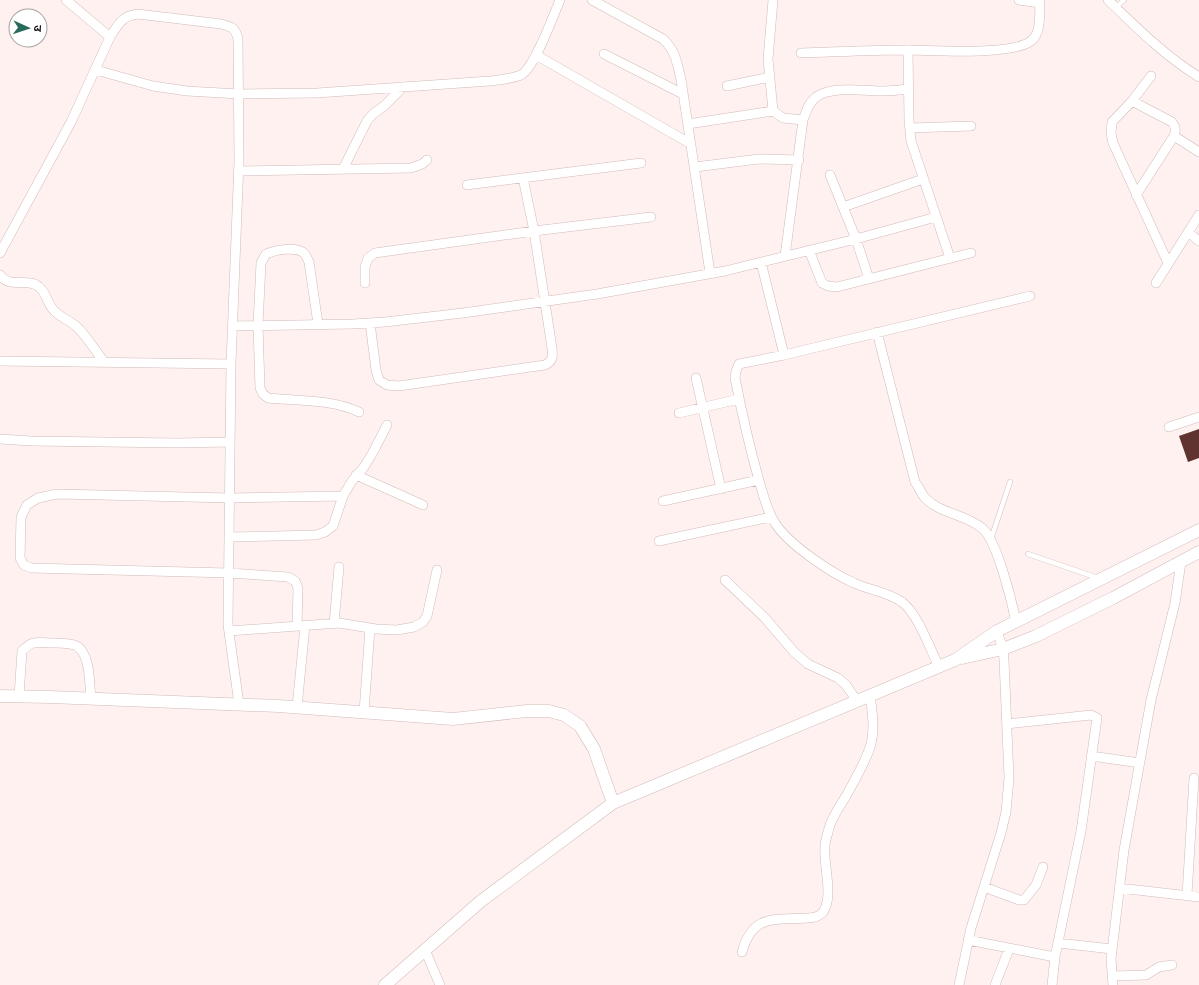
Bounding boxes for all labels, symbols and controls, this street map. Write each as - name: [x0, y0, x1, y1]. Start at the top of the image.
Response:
- north arrow: [8, 8, 48, 48]
- text: उ: [31, 25, 46, 33]

